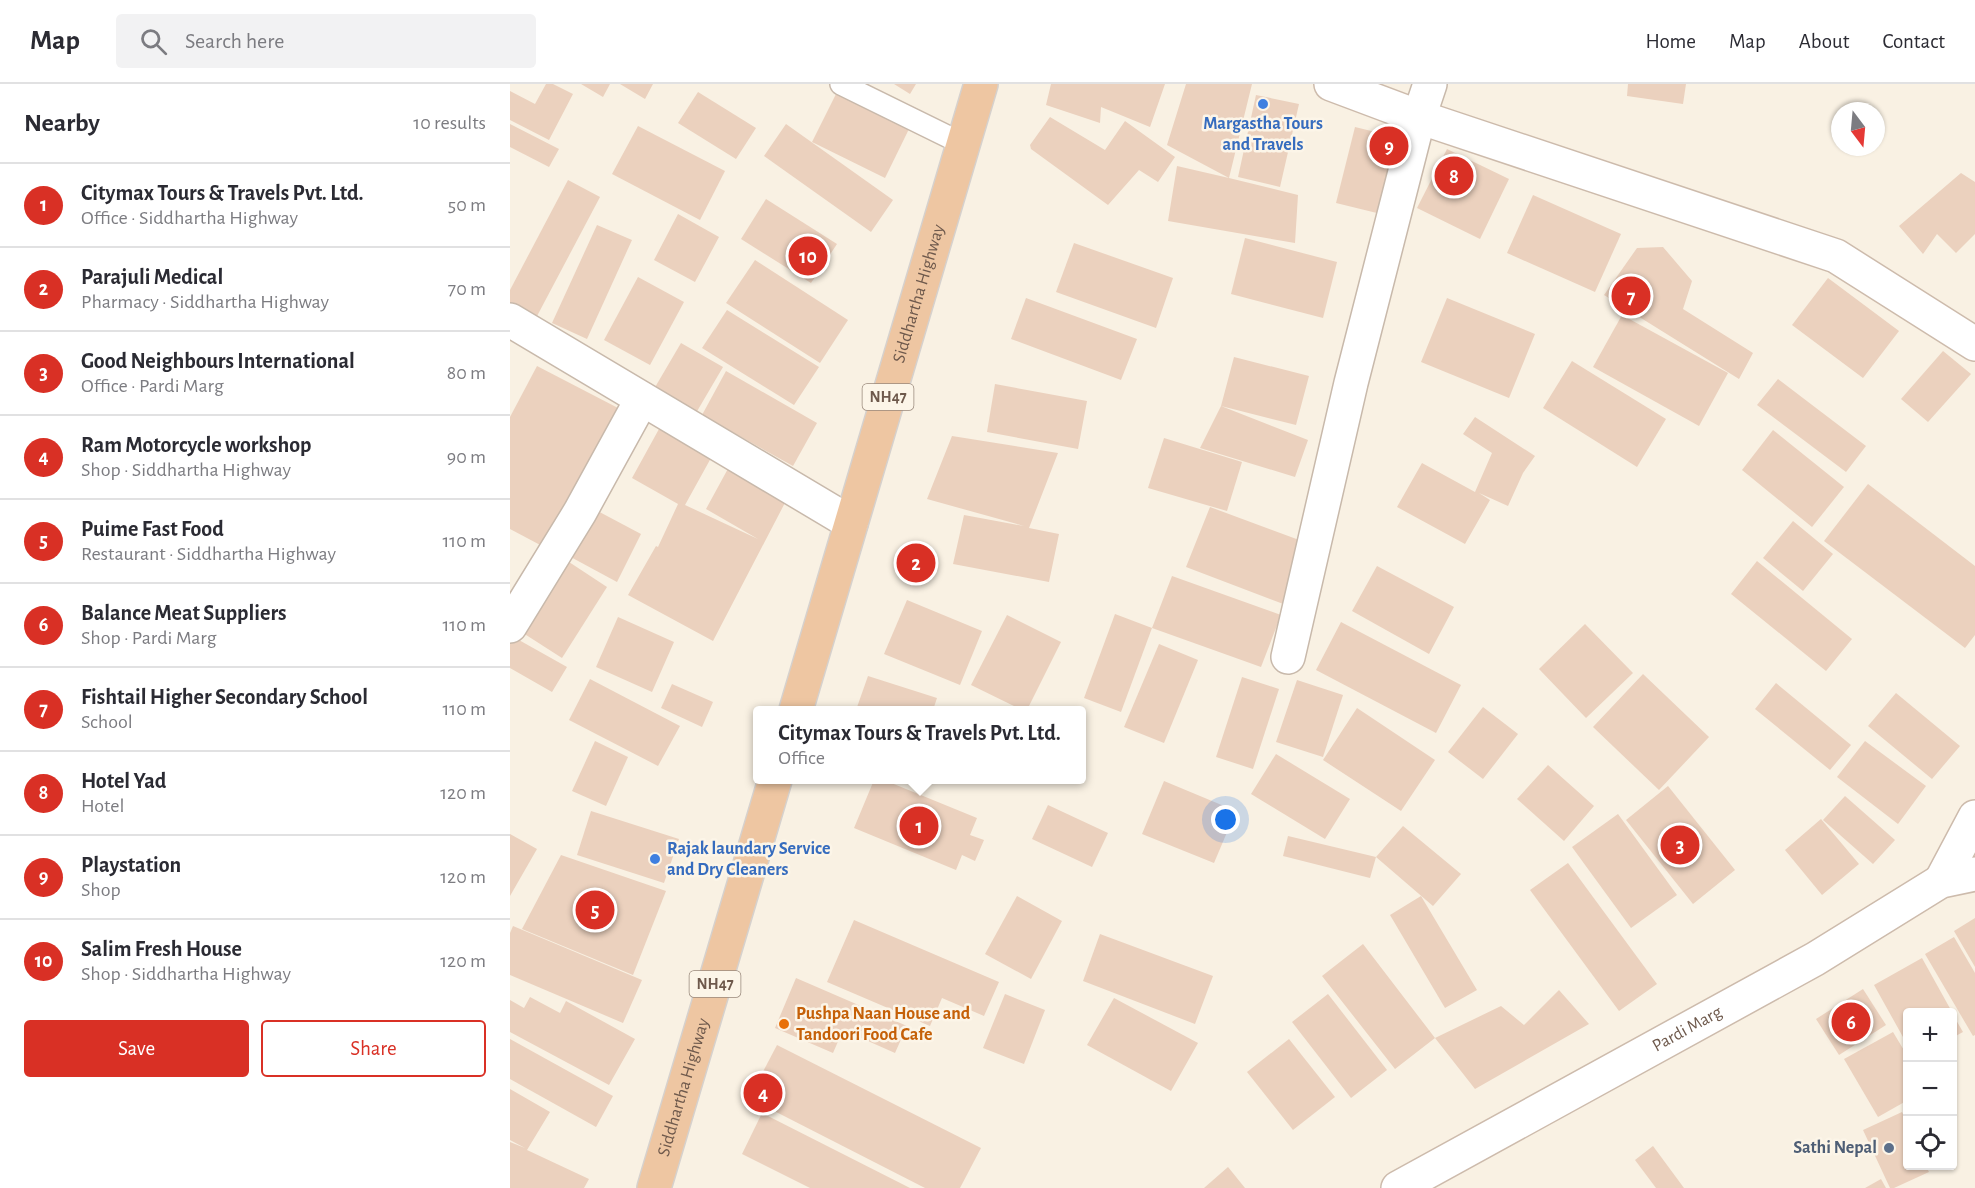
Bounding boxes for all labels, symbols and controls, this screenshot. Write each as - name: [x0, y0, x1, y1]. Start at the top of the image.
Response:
- search box: [116, 14, 536, 68]
- icon: search: [137, 25, 170, 58]
- text: Map: [30, 27, 80, 55]
- text: Search here: [185, 30, 284, 52]
- text: Home: [1645, 31, 1696, 52]
- text: Map: [1729, 31, 1766, 52]
- text: About: [1799, 31, 1849, 52]
- text: Contact: [1882, 31, 1945, 52]
- marker: Margastha Tours and Travels: [1256, 97, 1270, 111]
- north arrow: [1831, 102, 1885, 156]
- text: Nearby: [24, 110, 100, 136]
- text: 10 results: [413, 113, 486, 133]
- place label: Margastha Tours and Travels: [1203, 115, 1323, 154]
- pin: 9: [1370, 124, 1408, 168]
- pin: 8: [1434, 154, 1474, 199]
- text: Citymax Tours & Travels Pvt. Ltd.: [81, 182, 364, 204]
- text: 1: [40, 195, 47, 215]
- text: 50 m: [448, 195, 486, 215]
- text: Office · Siddhartha Highway: [81, 208, 298, 228]
- street label: Siddhartha Highway: [890, 222, 948, 365]
- pin: 10: [788, 234, 828, 279]
- text: Parajuli Medical: [81, 266, 223, 288]
- pin: 7: [1612, 274, 1650, 318]
- text: 2: [39, 279, 48, 299]
- text: 70 m: [448, 279, 486, 299]
- text: Pharmacy · Siddhartha Highway: [81, 292, 329, 312]
- text: Good Neighbours International: [81, 350, 355, 372]
- text: 3: [39, 363, 48, 383]
- text: 80 m: [447, 363, 486, 383]
- text: Office · Pardi Marg: [81, 376, 224, 396]
- road number: NH47: [862, 384, 914, 410]
- text: Ram Motorcycle workshop: [81, 434, 312, 456]
- text: 4: [38, 447, 49, 467]
- text: 90 m: [447, 447, 486, 467]
- text: Shop · Siddhartha Highway: [81, 460, 291, 480]
- text: Puime Fast Food: [81, 518, 224, 540]
- text: 5: [39, 531, 48, 551]
- text: 110 m: [442, 531, 486, 551]
- pin: 2: [896, 540, 936, 586]
- text: Restaurant · Siddhartha Highway: [81, 544, 336, 564]
- text: Balance Meat Suppliers: [81, 602, 287, 624]
- text: 6: [39, 615, 48, 635]
- text: 110 m: [442, 615, 486, 635]
- text: Shop · Pardi Marg: [81, 628, 217, 648]
- text: Fishtail Higher Secondary School: [81, 686, 368, 708]
- text: 7: [39, 699, 48, 719]
- text: 110 m: [442, 699, 486, 719]
- popup: [753, 706, 1086, 784]
- text: School: [81, 712, 133, 732]
- text: Citymax Tours & Travels Pvt. Ltd.: [778, 722, 1061, 744]
- text: Office: [778, 748, 825, 768]
- text: Hotel Yad: [81, 770, 166, 792]
- text: 8: [39, 783, 48, 803]
- text: 120 m: [440, 783, 486, 803]
- text: Hotel: [81, 796, 124, 816]
- pin: 1: [900, 804, 938, 848]
- your location: [1211, 805, 1240, 834]
- pin: 3: [1660, 822, 1700, 867]
- place label: Rajak laundary Service and Dry Cleaners: [667, 840, 831, 879]
- marker: Rajak laundary Service and Dry Cleaners: [648, 852, 662, 866]
- text: Playstation: [81, 854, 181, 876]
- text: 9: [39, 867, 48, 887]
- text: 120 m: [440, 867, 486, 887]
- text: Shop: [81, 880, 121, 900]
- pin: 5: [576, 888, 614, 932]
- text: Salim Fresh House: [81, 938, 242, 960]
- text: 10: [35, 951, 52, 971]
- text: 120 m: [440, 951, 486, 971]
- text: Shop · Siddhartha Highway: [81, 964, 291, 984]
- road number: NH47: [690, 971, 740, 997]
- pin: 6: [1832, 1000, 1870, 1044]
- street label: Pardi Marg: [1649, 1003, 1725, 1055]
- place label: Pushpa Naan House and Tandoori Food Cafe: [796, 1005, 971, 1044]
- map controls: [1903, 1008, 1957, 1170]
- button: +: [1903, 1008, 1957, 1062]
- street label: Siddhartha Highway: [655, 1016, 713, 1159]
- marker: Pushpa Naan House and Tandoori Food Cafe: [777, 1017, 791, 1031]
- button: Save: [24, 1020, 249, 1077]
- button: Share: [261, 1020, 486, 1077]
- button: −: [1903, 1062, 1957, 1116]
- pin: 4: [744, 1070, 782, 1116]
- button: locate: [1903, 1116, 1957, 1170]
- place label: Sathi Nepal: [1793, 1139, 1877, 1157]
- marker: Sathi Nepal: [1882, 1141, 1896, 1155]

